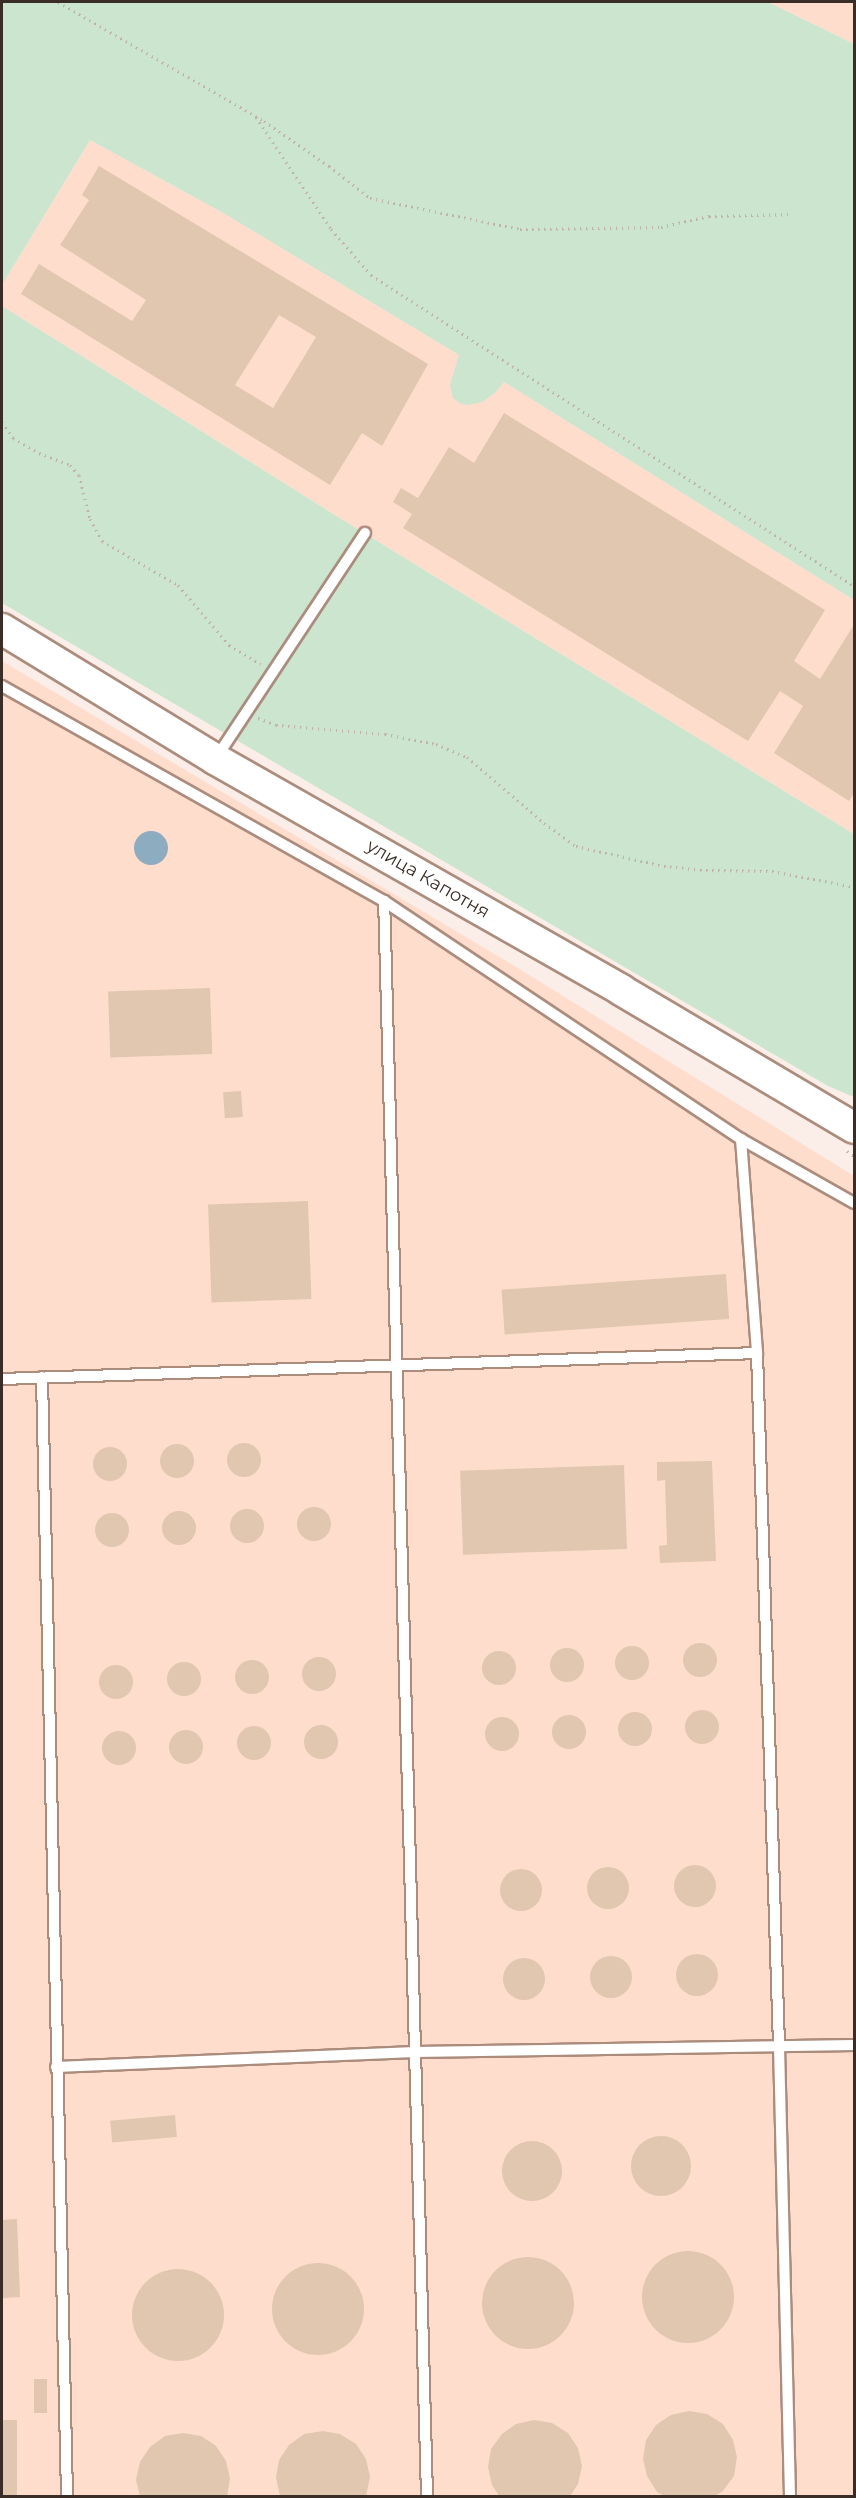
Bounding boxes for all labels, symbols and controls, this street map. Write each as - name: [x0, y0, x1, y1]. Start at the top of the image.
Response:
- street label: улица Капотня: [363, 835, 493, 923]

